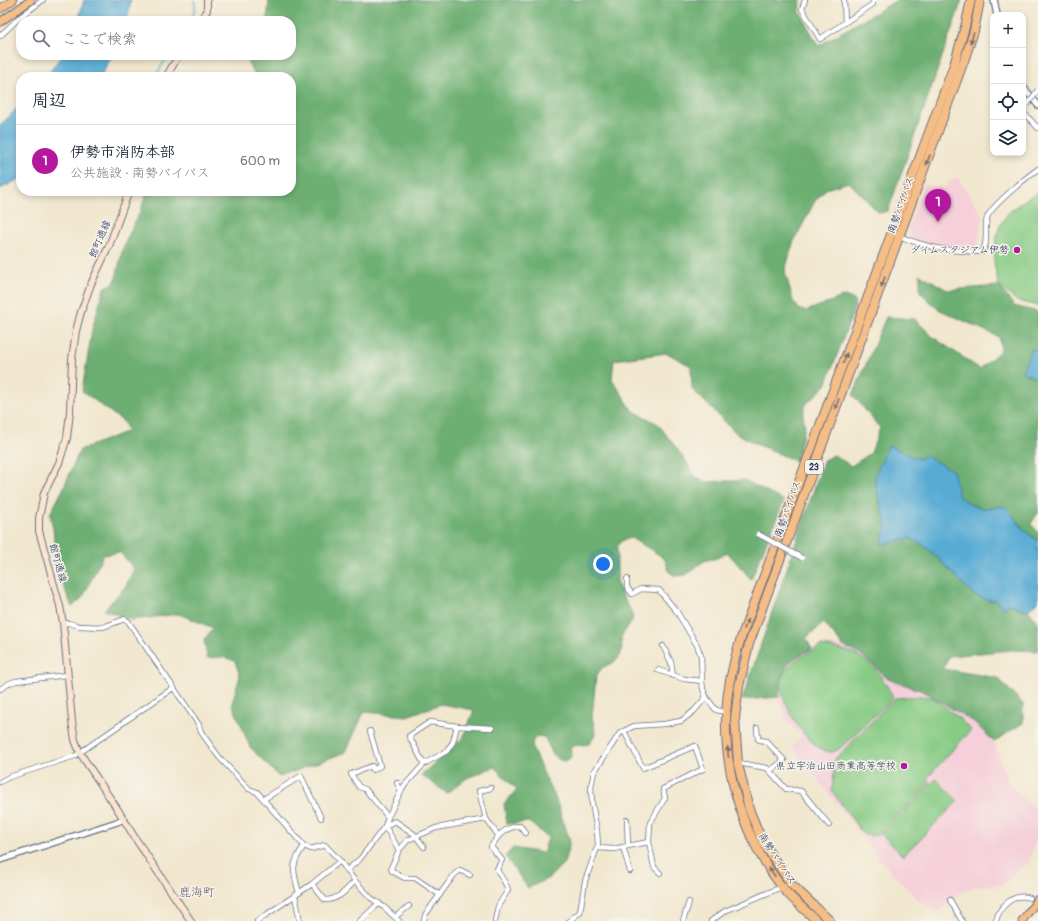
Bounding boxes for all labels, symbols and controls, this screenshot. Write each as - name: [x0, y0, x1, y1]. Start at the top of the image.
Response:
- map controls: [990, 12, 1026, 156]
- button: +: [990, 12, 1026, 48]
- search box: [16, 16, 296, 60]
- icon: search: [30, 27, 52, 49]
- text: ここで検索: [62, 30, 137, 49]
- one-way arrow: [969, 32, 975, 44]
- button: −: [990, 48, 1026, 84]
- button: locate: [990, 84, 1026, 120]
- text: 周辺: [32, 90, 66, 111]
- button: layers: [990, 120, 1026, 156]
- text: 伊勢市消防本部: [70, 143, 175, 162]
- text: 1: [42, 153, 48, 169]
- text: 600 m: [240, 153, 280, 169]
- one-way arrow: [925, 155, 931, 167]
- text: 公共施設 · 南勢バイパス: [70, 165, 210, 181]
- street label: 南勢バイパス: [885, 175, 917, 235]
- pin: 1: [925, 189, 951, 222]
- street label: 館町通線: [87, 218, 113, 260]
- place label: ダイムスタジアム伊勢: [911, 244, 1009, 256]
- marker: ダイムスタジアム伊勢: [1012, 245, 1022, 255]
- one-way arrow: [879, 277, 885, 289]
- one-way arrow: [843, 352, 849, 364]
- one-way arrow: [834, 399, 840, 411]
- road number: 23: [805, 460, 823, 474]
- street label: 南勢バイパス: [772, 479, 804, 539]
- street label: 館町通線: [47, 542, 69, 584]
- your location: [593, 554, 613, 574]
- one-way arrow: [744, 618, 750, 630]
- one-way arrow: [724, 746, 731, 758]
- place label: 県立宇治山田商業高等学校: [776, 760, 896, 772]
- marker: 県立宇治山田商業高等学校: [899, 761, 909, 771]
- street label: 南勢バイパス: [756, 831, 798, 887]
- one-way arrow: [768, 867, 776, 878]
- district label: 鹿海町: [179, 885, 215, 900]

